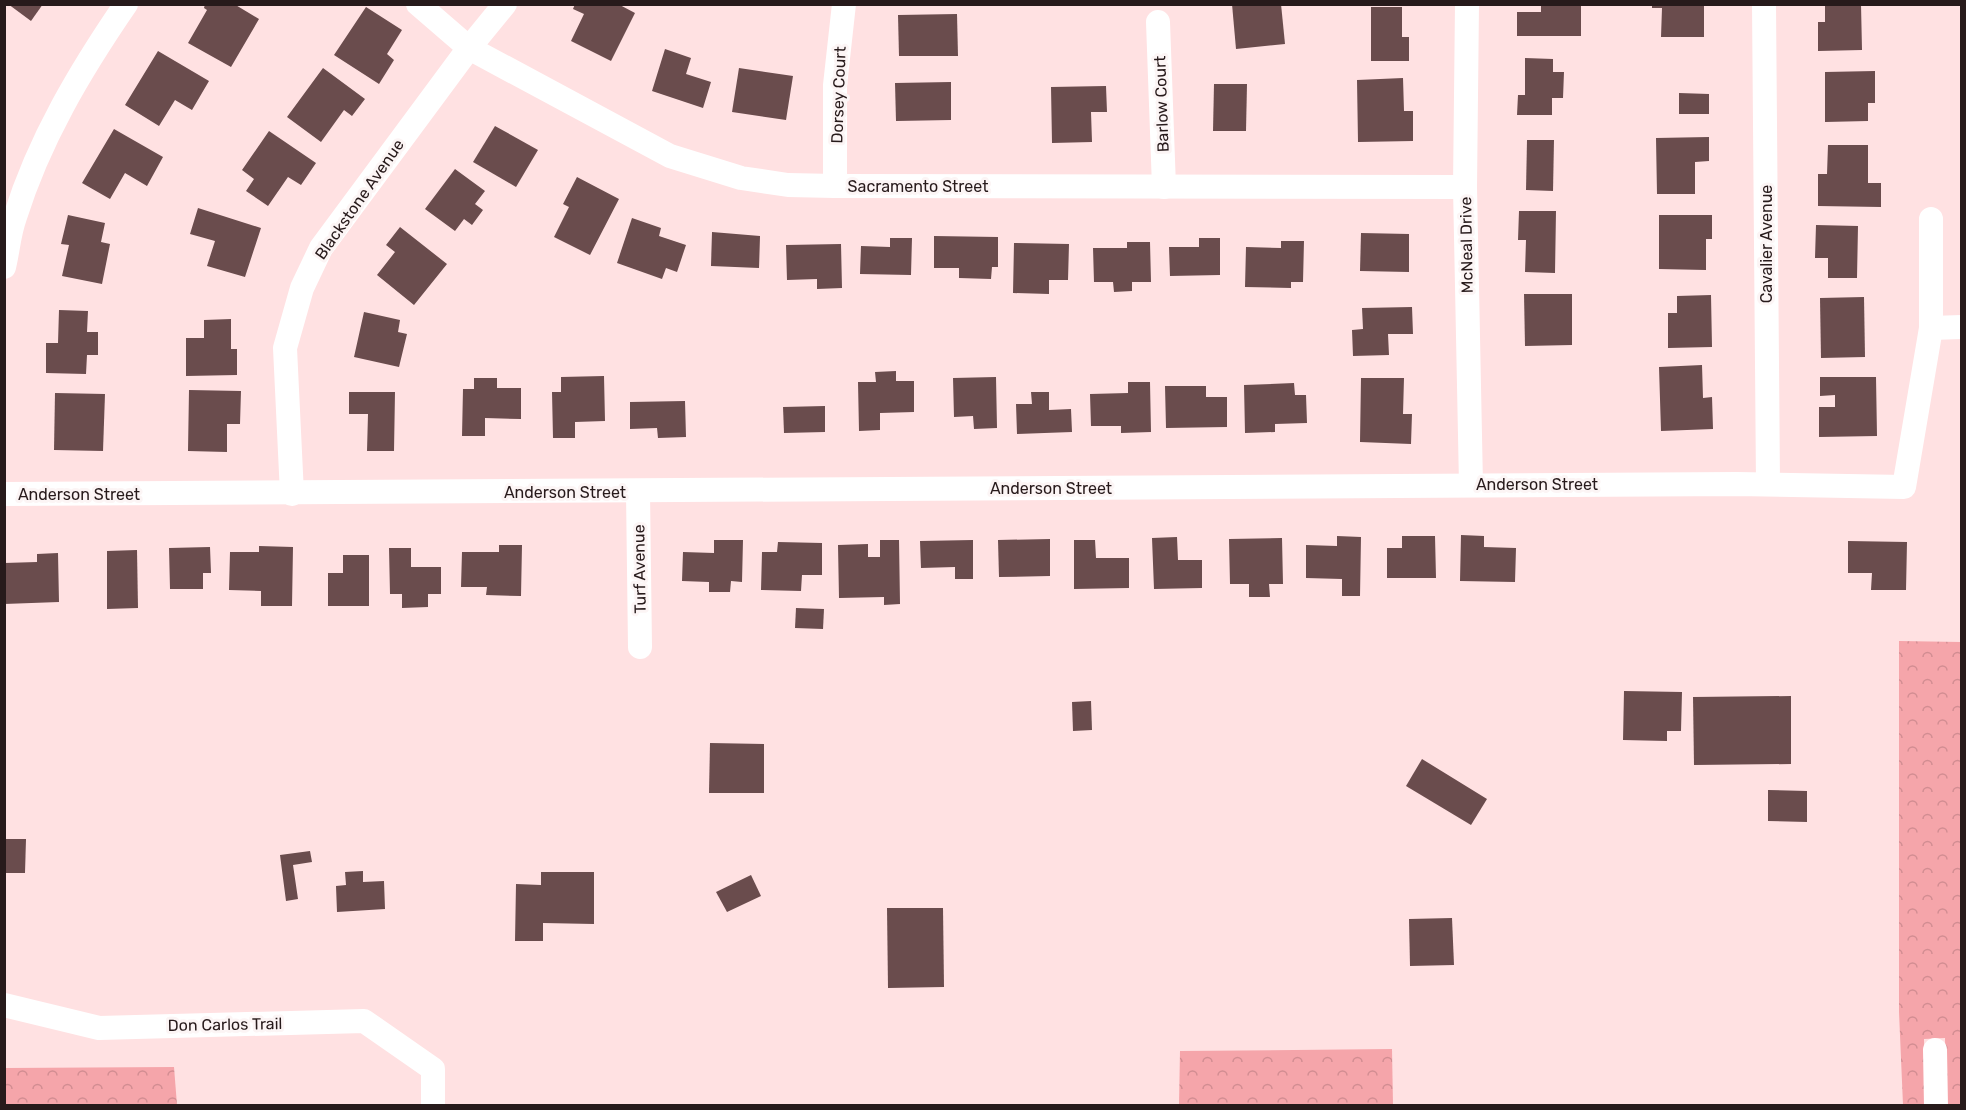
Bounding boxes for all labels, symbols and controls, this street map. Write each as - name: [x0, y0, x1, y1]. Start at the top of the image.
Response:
- street label: Dorsey Court: [827, 46, 850, 144]
- street label: Barlow Court: [1150, 55, 1173, 153]
- street label: Blackstone Avenue: [311, 136, 408, 263]
- street label: Sacramento Street: [848, 177, 988, 196]
- street label: Cavalier Avenue: [1757, 185, 1776, 303]
- street label: McNeal Drive: [1456, 196, 1477, 294]
- street label: Anderson Street: [1476, 475, 1598, 494]
- street label: Anderson Street: [990, 479, 1112, 498]
- street label: Anderson Street: [504, 483, 626, 502]
- street label: Anderson Street: [18, 485, 140, 504]
- street label: Turf Avenue: [629, 524, 650, 614]
- street label: Don Carlos Trail: [168, 1014, 282, 1035]

